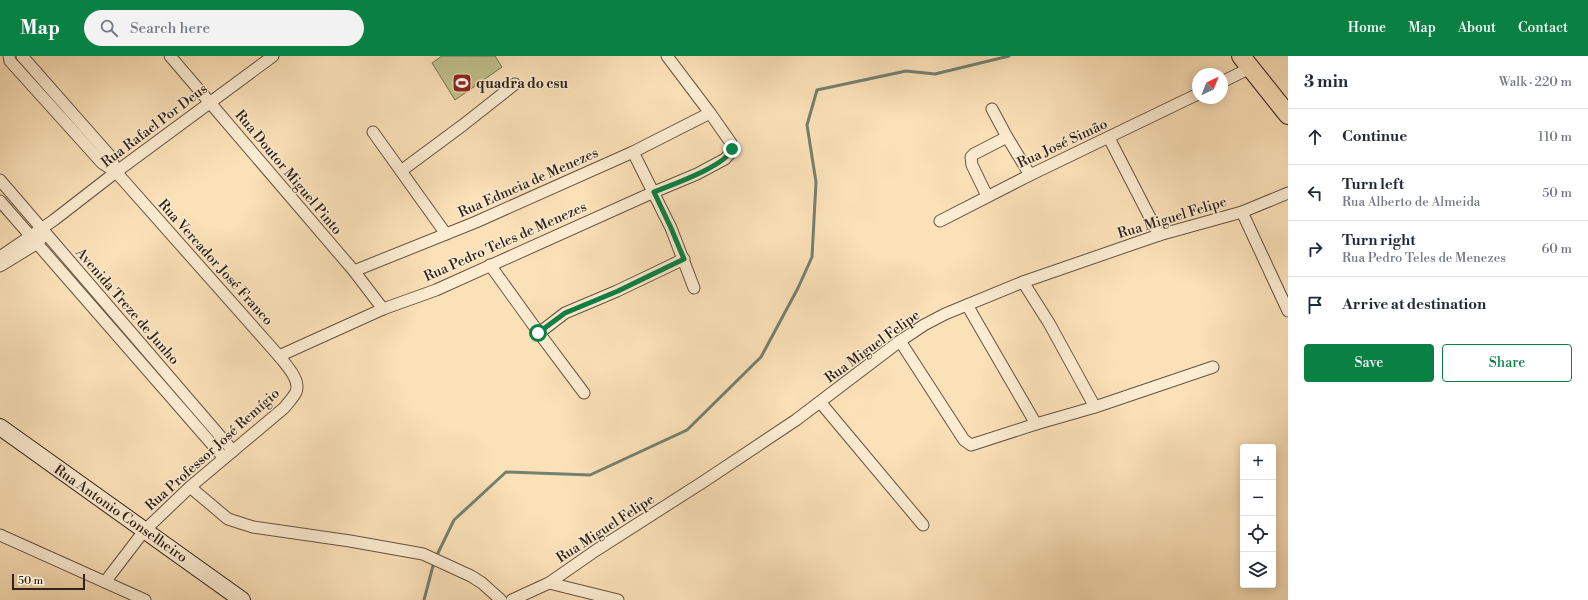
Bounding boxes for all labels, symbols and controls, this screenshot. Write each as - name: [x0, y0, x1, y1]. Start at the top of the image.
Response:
- search box: [84, 10, 364, 46]
- text: Map: [20, 16, 60, 40]
- icon: search: [98, 17, 120, 39]
- text: Search here: [130, 19, 210, 38]
- text: Home: [1348, 19, 1386, 37]
- text: Map: [1408, 19, 1436, 37]
- text: About: [1458, 19, 1496, 37]
- text: Contact: [1518, 19, 1568, 37]
- north arrow: [1192, 68, 1228, 104]
- text: 3 min: [1304, 71, 1348, 93]
- sports icon: quadra do csu: [451, 72, 473, 94]
- text: Walk · 220 m: [1499, 74, 1572, 90]
- place label: quadra do csu: [476, 75, 569, 93]
- street label: Rua Rafael Por Deus: [98, 80, 211, 172]
- street label: Rua Doutor Miguel Pinto: [231, 107, 346, 239]
- street label: Rua José Simão: [1014, 115, 1110, 173]
- icon: ahead: [1304, 126, 1326, 148]
- text: Continue: [1342, 127, 1407, 146]
- text: 110 m: [1538, 129, 1572, 145]
- route end: [723, 140, 741, 158]
- street label: Rua Edmeia de Menezes: [455, 144, 601, 222]
- text: Turn left: [1342, 175, 1404, 194]
- icon: left: [1304, 182, 1326, 204]
- text: 50 m: [1542, 185, 1572, 201]
- street label: Rua Miguel Felipe: [1116, 193, 1229, 243]
- text: Rua Alberto de Almeida: [1342, 194, 1480, 210]
- street label: Rua Vereador José Franco: [154, 196, 277, 330]
- street label: Rua Pedro Teles de Menezes: [421, 198, 590, 286]
- text: Turn right: [1342, 231, 1416, 250]
- icon: right: [1304, 238, 1326, 260]
- text: 60 m: [1541, 241, 1572, 257]
- street label: Avenida Treze de Junho: [71, 244, 183, 369]
- text: Rua Pedro Teles de Menezes: [1342, 250, 1506, 266]
- icon: arrive: [1304, 294, 1326, 316]
- text: Arrive at destination: [1342, 295, 1486, 314]
- street label: Rua Miguel Felipe: [821, 306, 924, 387]
- route start: [529, 324, 547, 342]
- button: Save: [1304, 344, 1434, 382]
- button: Share: [1442, 344, 1572, 382]
- street label: Rua Professor José Remígio: [142, 384, 284, 515]
- map controls: [1240, 444, 1276, 588]
- button: +: [1240, 444, 1276, 480]
- street label: Rua Antonio Conselheiro: [50, 461, 191, 567]
- button: −: [1240, 480, 1276, 516]
- street label: Rua Miguel Felipe: [553, 490, 658, 567]
- button: locate: [1240, 516, 1276, 552]
- button: layers: [1240, 552, 1276, 588]
- scale bar: [12, 572, 85, 591]
- text: 50 m: [18, 574, 43, 588]

